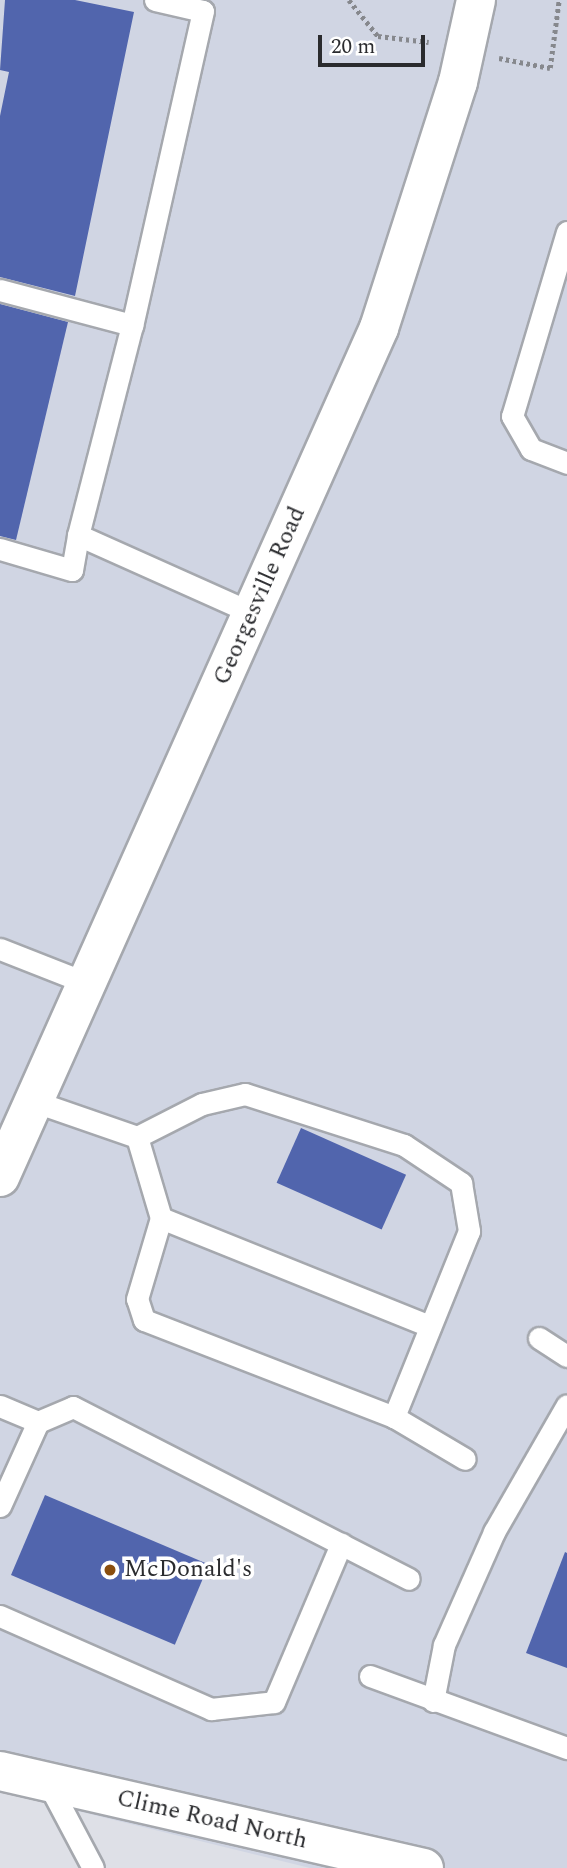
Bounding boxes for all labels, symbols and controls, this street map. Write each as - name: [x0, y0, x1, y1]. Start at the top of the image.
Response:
- scale bar: [322, 21, 429, 65]
- text: 20 m: [331, 31, 375, 63]
- street label: Georgesville Road: [208, 502, 312, 690]
- place label: McDonald's: [124, 1556, 252, 1584]
- marker: McDonald's: [102, 1562, 118, 1578]
- street label: Clime Road North: [114, 1784, 310, 1856]

